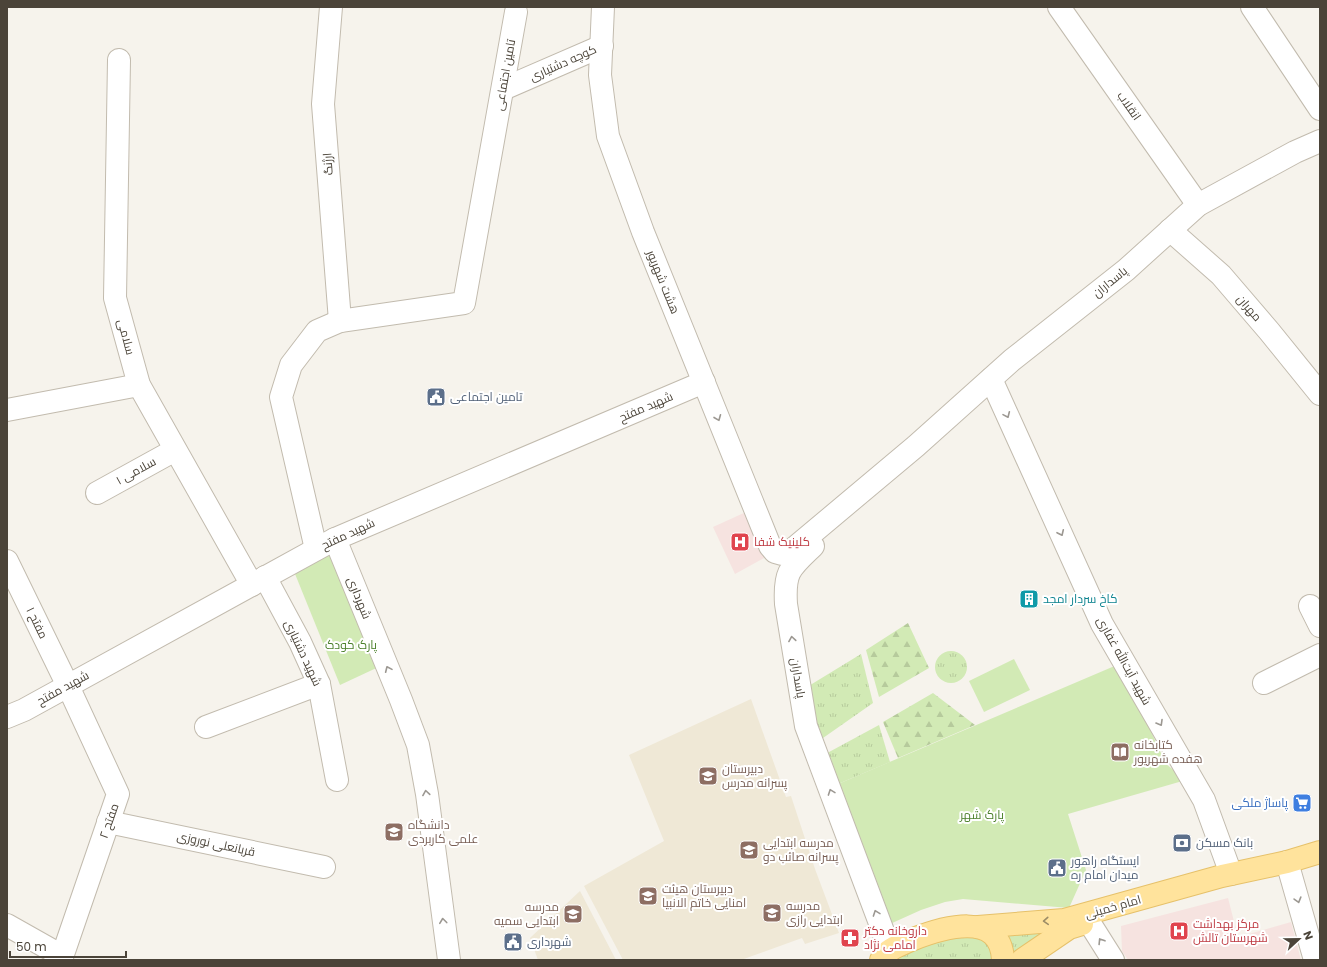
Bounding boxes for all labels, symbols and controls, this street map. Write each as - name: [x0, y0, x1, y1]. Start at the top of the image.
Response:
- street label: تامین اجتماعی: [490, 37, 519, 112]
- street label: کوچه دشتیاری: [527, 40, 599, 86]
- street label: انقلاب: [1113, 88, 1145, 124]
- street label: ارژنگ: [318, 152, 337, 176]
- street label: هشت شهریور: [643, 246, 684, 316]
- street label: پاسداران: [1089, 262, 1132, 302]
- street label: مهران: [1233, 291, 1266, 325]
- street label: سلامی: [114, 317, 139, 357]
- public building icon: تامین اجتماعی: [425, 386, 447, 408]
- street label: شهید مفتح: [616, 387, 676, 426]
- place label: تامین اجتماعی: [450, 388, 523, 405]
- one-way arrow: [1002, 411, 1010, 418]
- one-way arrow: [714, 414, 722, 421]
- street label: سلامی ۱: [113, 453, 159, 488]
- street label: شهید مفتح: [318, 514, 377, 553]
- one-way arrow: [1056, 529, 1064, 537]
- hospital icon: کلینیک شفا: [729, 531, 751, 553]
- place label: کلینیک شفا: [754, 533, 810, 550]
- street label: شهرداری: [343, 574, 376, 622]
- building icon: کاخ سردار امجد: [1018, 588, 1040, 610]
- place label: کاخ سردار امجد: [1043, 590, 1118, 607]
- street label: مفتح ۱: [22, 604, 52, 641]
- street label: شهید آیت‌الله غفاری: [1093, 614, 1156, 708]
- street label: شهید دشتیاری: [281, 617, 326, 689]
- park label: پارک کودک: [325, 636, 378, 654]
- one-way arrow: [788, 636, 797, 642]
- street label: پاسداران: [786, 656, 810, 700]
- street label: شهید مفتح: [34, 666, 92, 709]
- one-way arrow: [385, 666, 393, 674]
- one-way arrow: [1155, 719, 1162, 726]
- place label: کتابخانه هفده شهریور: [1133, 736, 1203, 767]
- library icon: کتابخانه هفده شهریور: [1109, 741, 1131, 763]
- place label: دبیرستان پسرانه مدرس: [722, 760, 788, 792]
- school or university icon: دبیرستان پسرانه مدرس: [697, 765, 719, 787]
- one-way arrow: [827, 788, 835, 795]
- one-way arrow: [422, 789, 431, 796]
- supermarket icon: پاساژ ملکی: [1291, 792, 1313, 814]
- place label: پاساژ ملکی: [1232, 794, 1289, 812]
- street label: مفتح ۲: [95, 801, 122, 841]
- park label: پارک شهر: [959, 806, 1005, 824]
- place label: دانشگاه علمی کاربردی: [408, 816, 478, 847]
- school or university icon: دانشگاه علمی کاربردی: [383, 821, 405, 843]
- street label: قربانعلی نوروزی: [175, 827, 257, 860]
- bank icon: بانک مسکن: [1171, 832, 1193, 854]
- place label: مدرسه ابتدایی پسرانه صائب دو: [763, 834, 839, 866]
- place label: بانک مسکن: [1196, 834, 1253, 851]
- school or university icon: مدرسه ابتدایی پسرانه صائب دو: [738, 839, 760, 861]
- place label: ایستگاه راهور میدان امام ره: [1070, 852, 1140, 883]
- public building icon: ایستگاه راهور میدان امام ره: [1046, 857, 1068, 879]
- place label: دبیرستان هیئت امنایی خاتم الانبیا: [662, 880, 746, 911]
- school or university icon: دبیرستان هیئت امنایی خاتم الانبیا: [637, 885, 659, 907]
- street label: امام خمینی: [1083, 890, 1143, 923]
- one-way arrow: [1293, 896, 1302, 903]
- place label: مدرسه ابتدایی رازی: [786, 897, 843, 928]
- place label: مدرسه ابتدایی سمیه: [494, 898, 559, 929]
- school or university icon: مدرسه ابتدایی رازی: [761, 902, 783, 924]
- school or university icon: مدرسه ابتدایی سمیه: [562, 903, 584, 925]
- one-way arrow: [873, 910, 881, 917]
- place label: مرکز بهداشت شهرستان تالش: [1193, 915, 1268, 946]
- one-way arrow: [1043, 917, 1049, 926]
- one-way arrow: [439, 918, 448, 925]
- north arrow: [1279, 919, 1319, 959]
- hospital icon: مرکز بهداشت شهرستان تالش: [1168, 920, 1190, 942]
- place label: داروخانه دکتر امامی نژاد: [863, 922, 927, 953]
- pharmacy icon: داروخانه دکتر امامی نژاد: [839, 927, 861, 949]
- text: N: [1299, 928, 1317, 942]
- public building icon: شهرداری: [502, 931, 524, 953]
- scale bar: [10, 933, 126, 959]
- place label: شهرداری: [527, 933, 571, 950]
- text: 50 m: [16, 938, 47, 955]
- one-way arrow: [1098, 938, 1105, 945]

